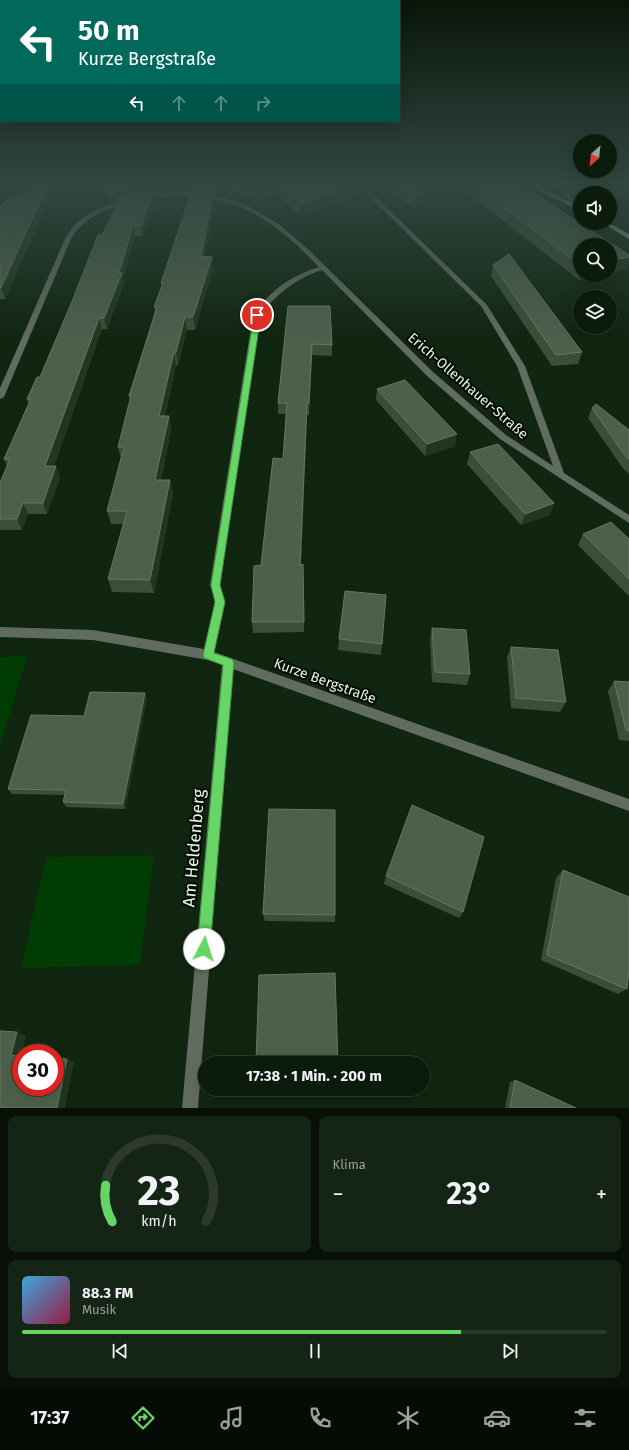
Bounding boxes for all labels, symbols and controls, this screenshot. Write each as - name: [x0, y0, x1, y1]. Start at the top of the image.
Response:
- text: 50 m: [78, 14, 140, 47]
- icon: left: [12, 16, 64, 68]
- text: Kurze Bergstraße: [78, 48, 216, 70]
- icon: left: [126, 92, 148, 114]
- icon: ahead: [168, 92, 190, 114]
- icon: ahead: [210, 92, 232, 114]
- icon: right: [252, 92, 274, 114]
- north arrow: [573, 134, 617, 178]
- map controls: [573, 134, 617, 334]
- button: sound: [573, 186, 617, 230]
- button: search: [573, 238, 617, 282]
- button: layers: [573, 290, 617, 334]
- pin: [240, 298, 274, 332]
- icon: arrive: [246, 304, 268, 326]
- street label: Erich-Ollenhauer-Straße: [404, 329, 532, 443]
- street label: Kurze Bergstraße: [272, 655, 378, 707]
- street label: Am Heldenberg: [178, 788, 210, 908]
- position arrow: [183, 928, 225, 970]
- speed limit sign: 30: [12, 1044, 64, 1096]
- text: 17:38 · 1 Min. · 200 m: [246, 1067, 382, 1085]
- text: Klima: [333, 1157, 366, 1172]
- text: 23: [138, 1166, 181, 1216]
- text: 23°: [446, 1176, 493, 1212]
- text: −: [333, 1181, 344, 1208]
- text: +: [596, 1181, 607, 1208]
- text: km/h: [142, 1213, 177, 1230]
- text: 88.3 FM: [82, 1284, 133, 1302]
- text: Musik: [82, 1302, 116, 1317]
- icon: previous: [109, 1340, 131, 1362]
- icon: pause: [304, 1340, 326, 1362]
- icon: next: [499, 1340, 521, 1362]
- icon: directions: [129, 1404, 157, 1432]
- icon: music: [218, 1404, 246, 1432]
- icon: phone: [306, 1404, 334, 1432]
- icon: climate: [394, 1404, 422, 1432]
- icon: car: [483, 1404, 511, 1432]
- icon: filters: [571, 1404, 599, 1432]
- text: 17:37: [30, 1407, 69, 1429]

